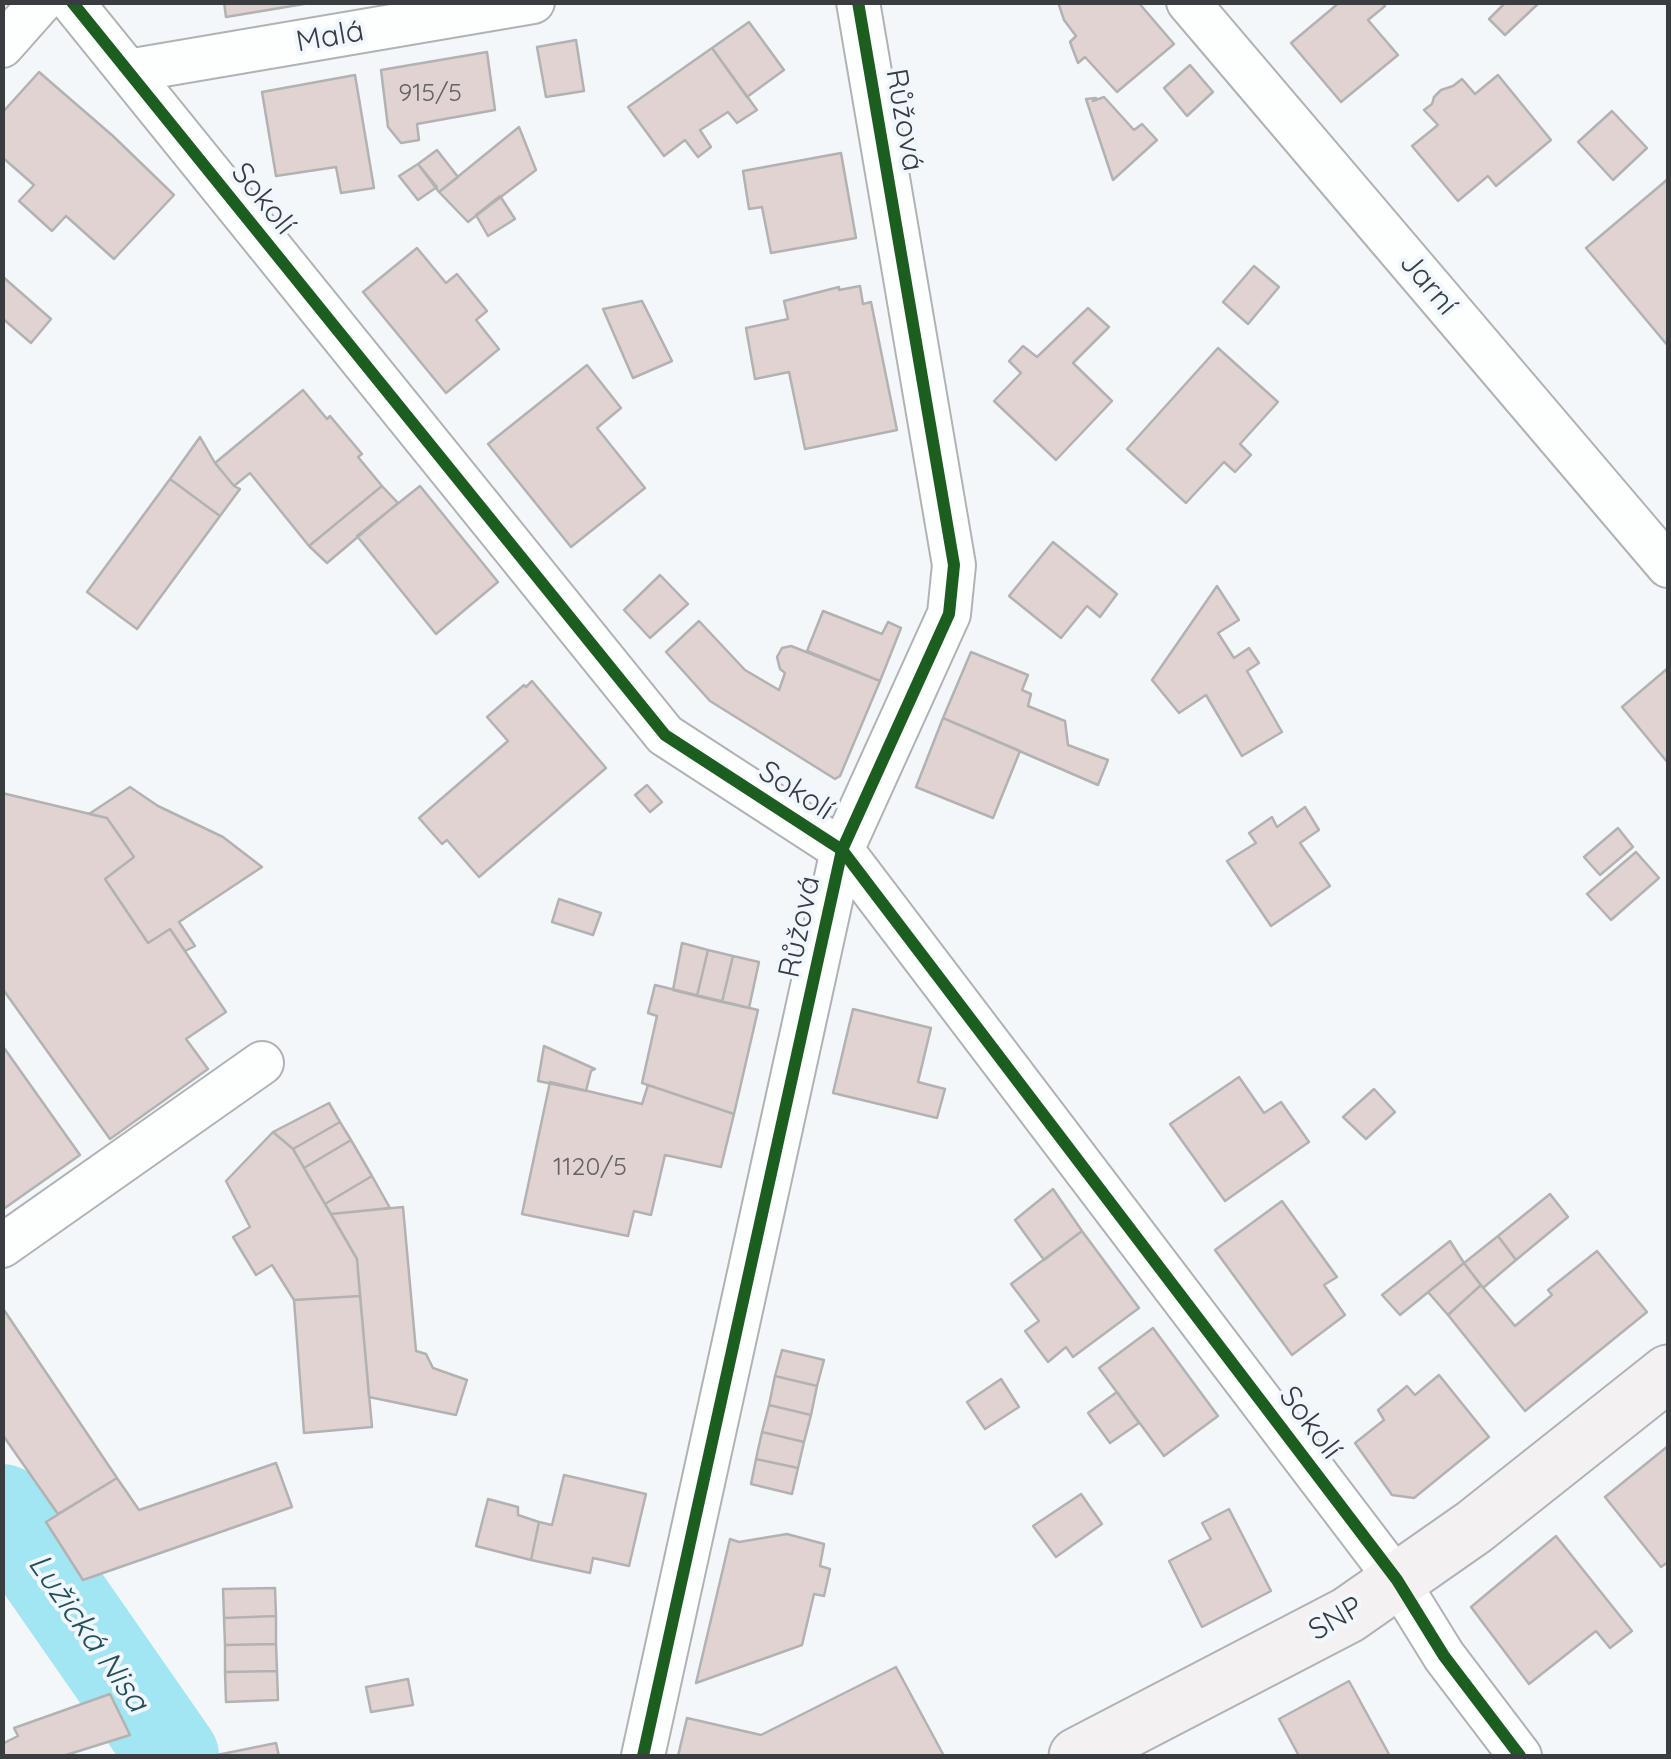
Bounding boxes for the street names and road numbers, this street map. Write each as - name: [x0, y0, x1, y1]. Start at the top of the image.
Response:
- street label: Malá: [293, 13, 367, 61]
- street label: Růžová: [877, 66, 931, 174]
- street label: Sokolí: [223, 156, 303, 242]
- street label: Jarní: [1392, 245, 1464, 323]
- street label: Sokolí: [752, 754, 840, 828]
- street label: Růžová: [772, 873, 828, 981]
- street label: Sokolí: [1271, 1379, 1349, 1467]
- street label: SNP: [1303, 1589, 1369, 1649]

